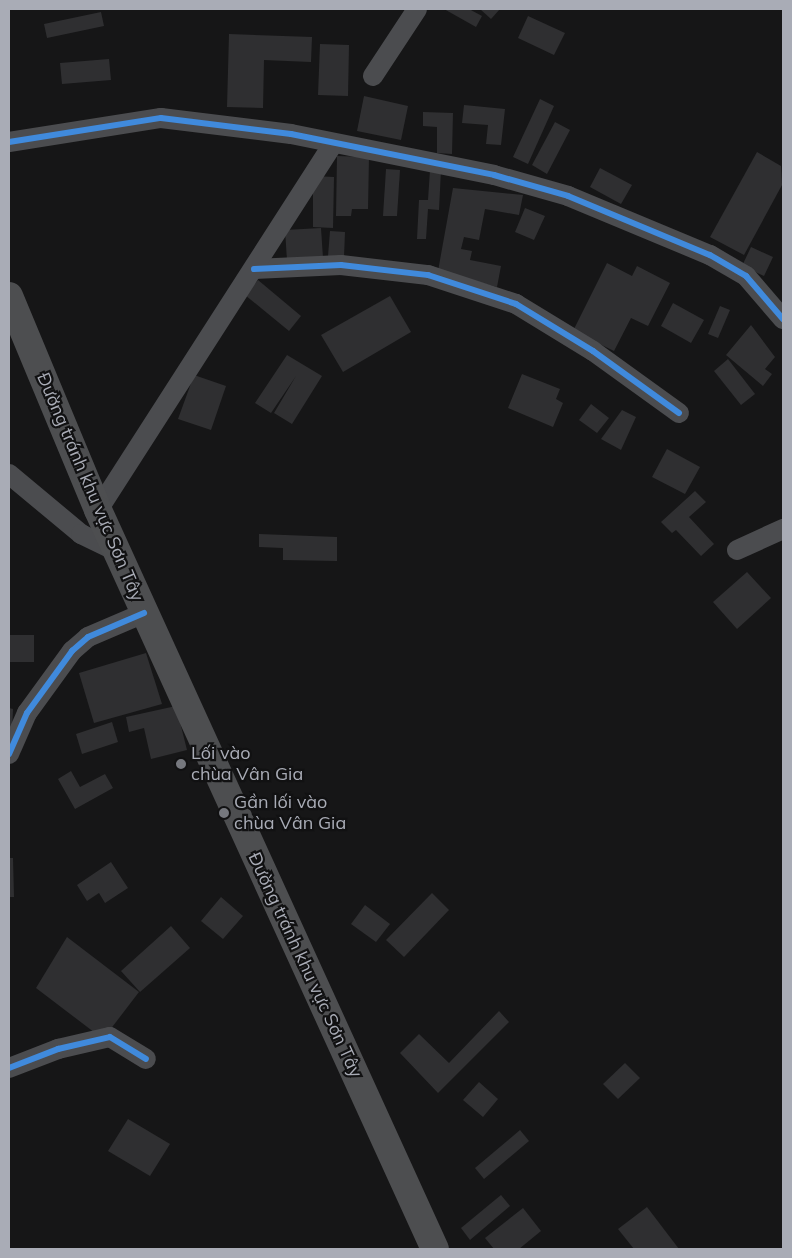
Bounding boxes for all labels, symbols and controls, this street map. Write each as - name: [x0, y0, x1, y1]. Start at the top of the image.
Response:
- street label: Đường tránh khu vực Sơn Tây: [32, 370, 148, 604]
- place label: Lối vào chùa Vân Gia: [191, 743, 303, 786]
- marker: Lối vào chùa Vân Gia: [175, 758, 187, 770]
- place label: Gần lối vào chùa Vân Gia: [234, 792, 346, 834]
- marker: Gần lối vào chùa Vân Gia: [218, 807, 230, 819]
- street label: Đường tránh khu vực Sơn Tây: [243, 849, 367, 1081]

